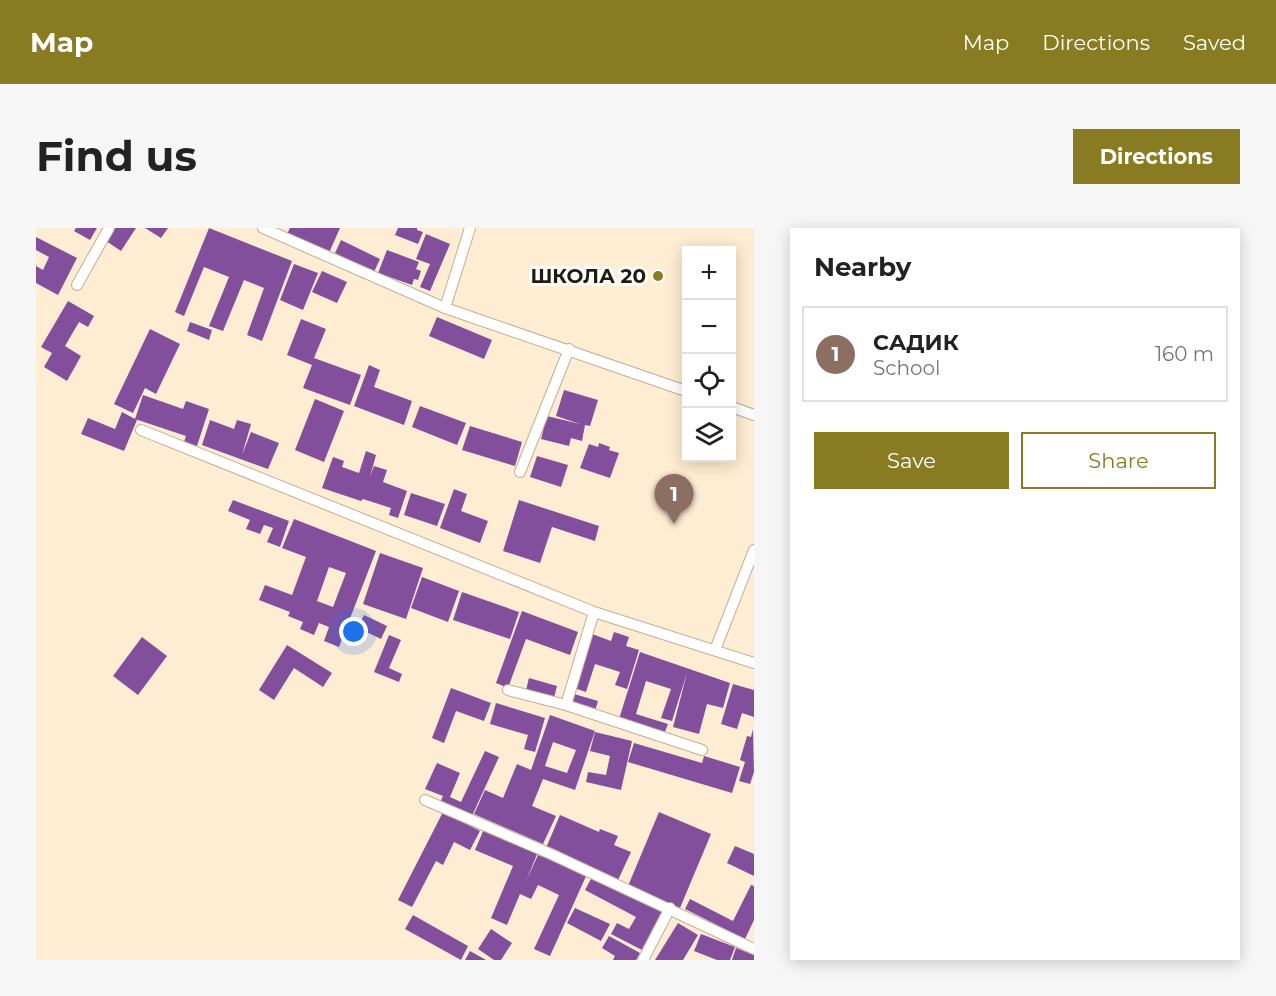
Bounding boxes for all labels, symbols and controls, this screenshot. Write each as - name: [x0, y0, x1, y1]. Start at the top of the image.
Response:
- text: Map: [30, 25, 93, 59]
- text: Map: [963, 30, 1009, 55]
- text: Directions: [1042, 30, 1150, 55]
- text: Saved: [1183, 30, 1246, 55]
- button: Directions: [1073, 129, 1240, 184]
- text: Find us: [36, 130, 197, 182]
- map controls: [682, 246, 736, 462]
- button: +: [682, 246, 736, 300]
- text: Nearby: [814, 251, 911, 283]
- place label: ШКОЛА 20: [530, 264, 646, 288]
- marker: ШКОЛА 20: [651, 269, 665, 283]
- button: −: [682, 300, 736, 354]
- text: САДИК: [873, 329, 959, 356]
- text: 1: [832, 342, 839, 366]
- text: 160 m: [1155, 342, 1214, 366]
- button: locate: [682, 354, 736, 408]
- text: School: [873, 356, 940, 380]
- button: layers: [682, 408, 736, 462]
- button: Save: [814, 432, 1009, 489]
- button: Share: [1021, 432, 1216, 489]
- pin: 1: [654, 474, 694, 524]
- your location: [339, 617, 368, 646]

